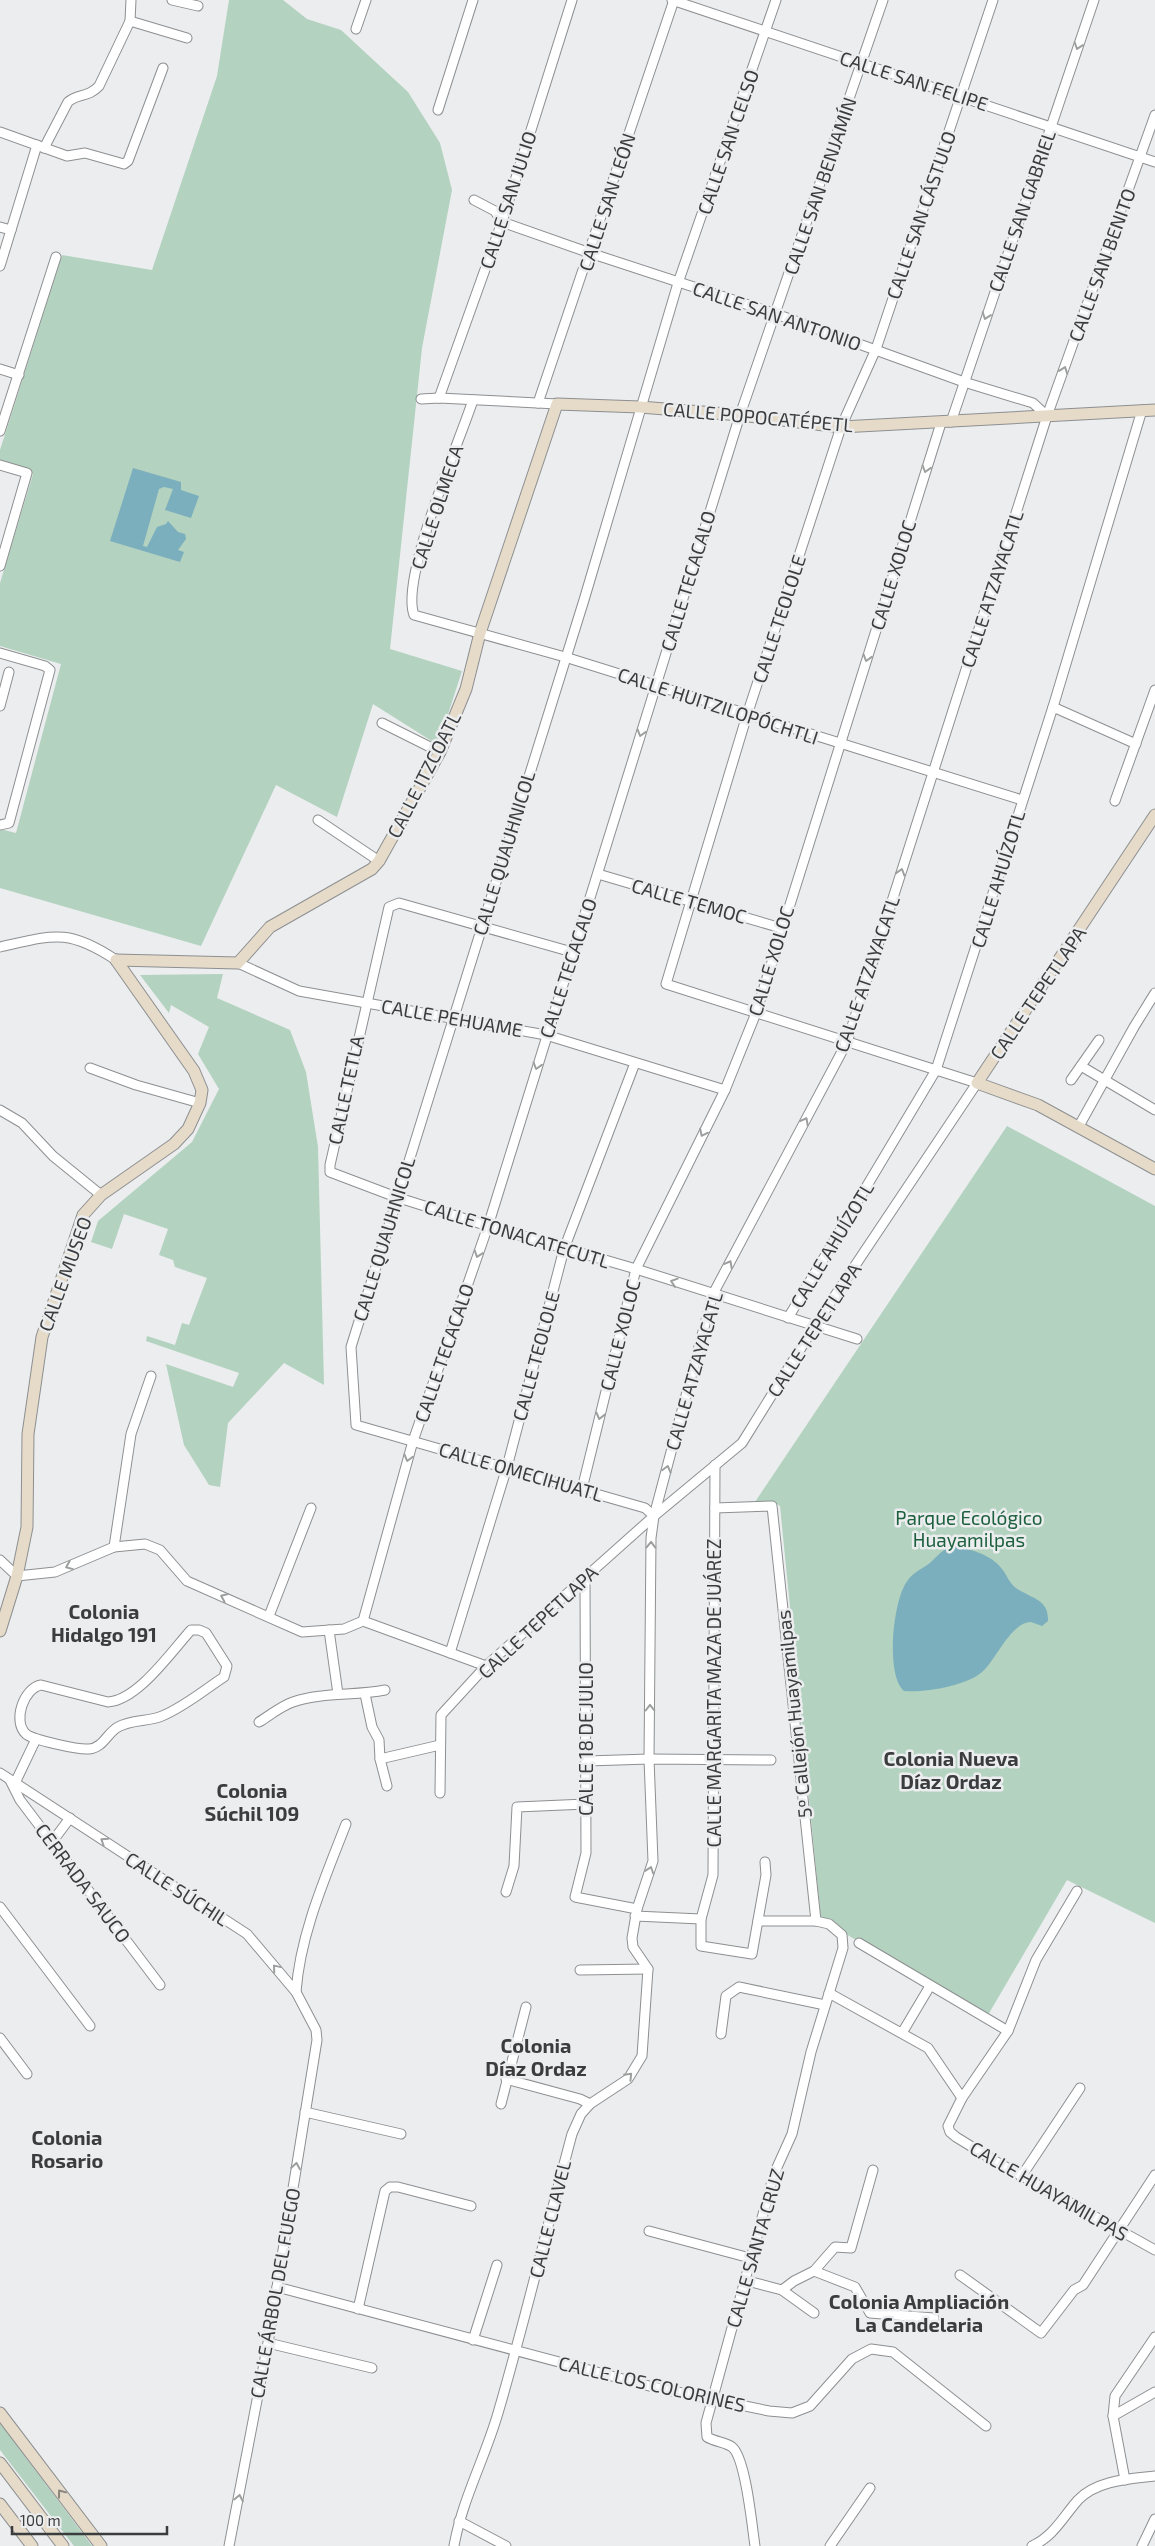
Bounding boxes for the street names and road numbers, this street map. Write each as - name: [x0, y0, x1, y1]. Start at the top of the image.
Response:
- street label: CALLE SAN FELIPE: [837, 46, 991, 115]
- street label: CALLE SAN CELSO: [692, 66, 763, 217]
- street label: CALLE SAN BENJAMÍN: [778, 94, 861, 278]
- street label: CALLE SAN GABRIEL: [983, 127, 1060, 295]
- street label: CALLE SAN JULIO: [474, 128, 541, 272]
- street label: CALLE SAN CÁSTULO: [881, 128, 960, 302]
- street label: CALLE SAN LEÓN: [573, 130, 640, 274]
- street label: CALLE SAN BENITO: [1063, 185, 1140, 345]
- street label: CALLE SAN ANTONIO: [690, 276, 864, 355]
- street label: CALLE POPOCATÉPETL: [662, 397, 854, 436]
- street label: CALLE OLMECA: [406, 442, 468, 572]
- street label: CALLE ATZAYACATL: [955, 507, 1028, 670]
- street label: CALLE TECACALO: [655, 508, 720, 654]
- street label: CALLE XOLOC: [865, 517, 920, 633]
- street label: CALLE TEOLOLE: [747, 552, 810, 686]
- street label: CALLE HUITZILOPÓCHTLI: [615, 662, 821, 749]
- street label: CALLE ITZCOATL: [382, 708, 465, 842]
- street label: CALLE QUAUHNICOL: [468, 768, 540, 938]
- street label: CALLE AHUÍZOTL: [966, 807, 1029, 950]
- street label: CALLE TEMOC: [629, 873, 749, 928]
- street label: CALLE ATZAYACATL: [829, 892, 904, 1055]
- street label: CALLE TECACALO: [534, 895, 601, 1041]
- street label: CALLE XOLOC: [743, 903, 798, 1019]
- street label: CALLE TEPETLAPA: [985, 922, 1091, 1063]
- street label: CALLE PEHUAME: [380, 994, 525, 1041]
- street label: CALLE TETLA: [323, 1033, 368, 1147]
- street label: CALLE QUAUHNICOL: [348, 1154, 420, 1324]
- street label: CALLE AHUÍZOTL: [785, 1178, 878, 1312]
- street label: CALLE TONACATECUTL: [422, 1194, 613, 1273]
- street label: CALLE MUSEO: [33, 1213, 96, 1334]
- street label: CALLE TEPETLAPA: [762, 1258, 866, 1401]
- street label: CALLE XOLOC: [595, 1277, 644, 1393]
- street label: CALLE TECACALO: [409, 1280, 478, 1425]
- street label: CALLE TEOLOLE: [507, 1288, 564, 1423]
- street label: CALLE ATZAYACATL: [660, 1289, 727, 1453]
- street label: CALLE OMECIHUATL: [436, 1437, 606, 1506]
- street label: CALLE MARGARITA MAZA DE JUÁREZ: [702, 1538, 725, 1848]
- street label: CALLE TEPETLAPA: [473, 1560, 602, 1683]
- street label: 5º Callejón Huayamilpas: [771, 1609, 816, 1819]
- street label: CALLE 18 DE JULIO: [574, 1662, 597, 1816]
- street label: CERRADA SAUCO: [31, 1819, 136, 1947]
- street label: CALLE SÚCHIL: [121, 1847, 233, 1931]
- street label: CALLE HUAYAMILPAS: [966, 2136, 1133, 2245]
- street label: CALLE CLAVEL: [524, 2157, 575, 2280]
- street label: CALLE SANTA CRUZ: [721, 2166, 788, 2330]
- street label: CALLE ÁRBOL DEL FUEGO: [245, 2186, 304, 2400]
- street label: CALLE LOS COLORINES: [556, 2351, 748, 2416]

